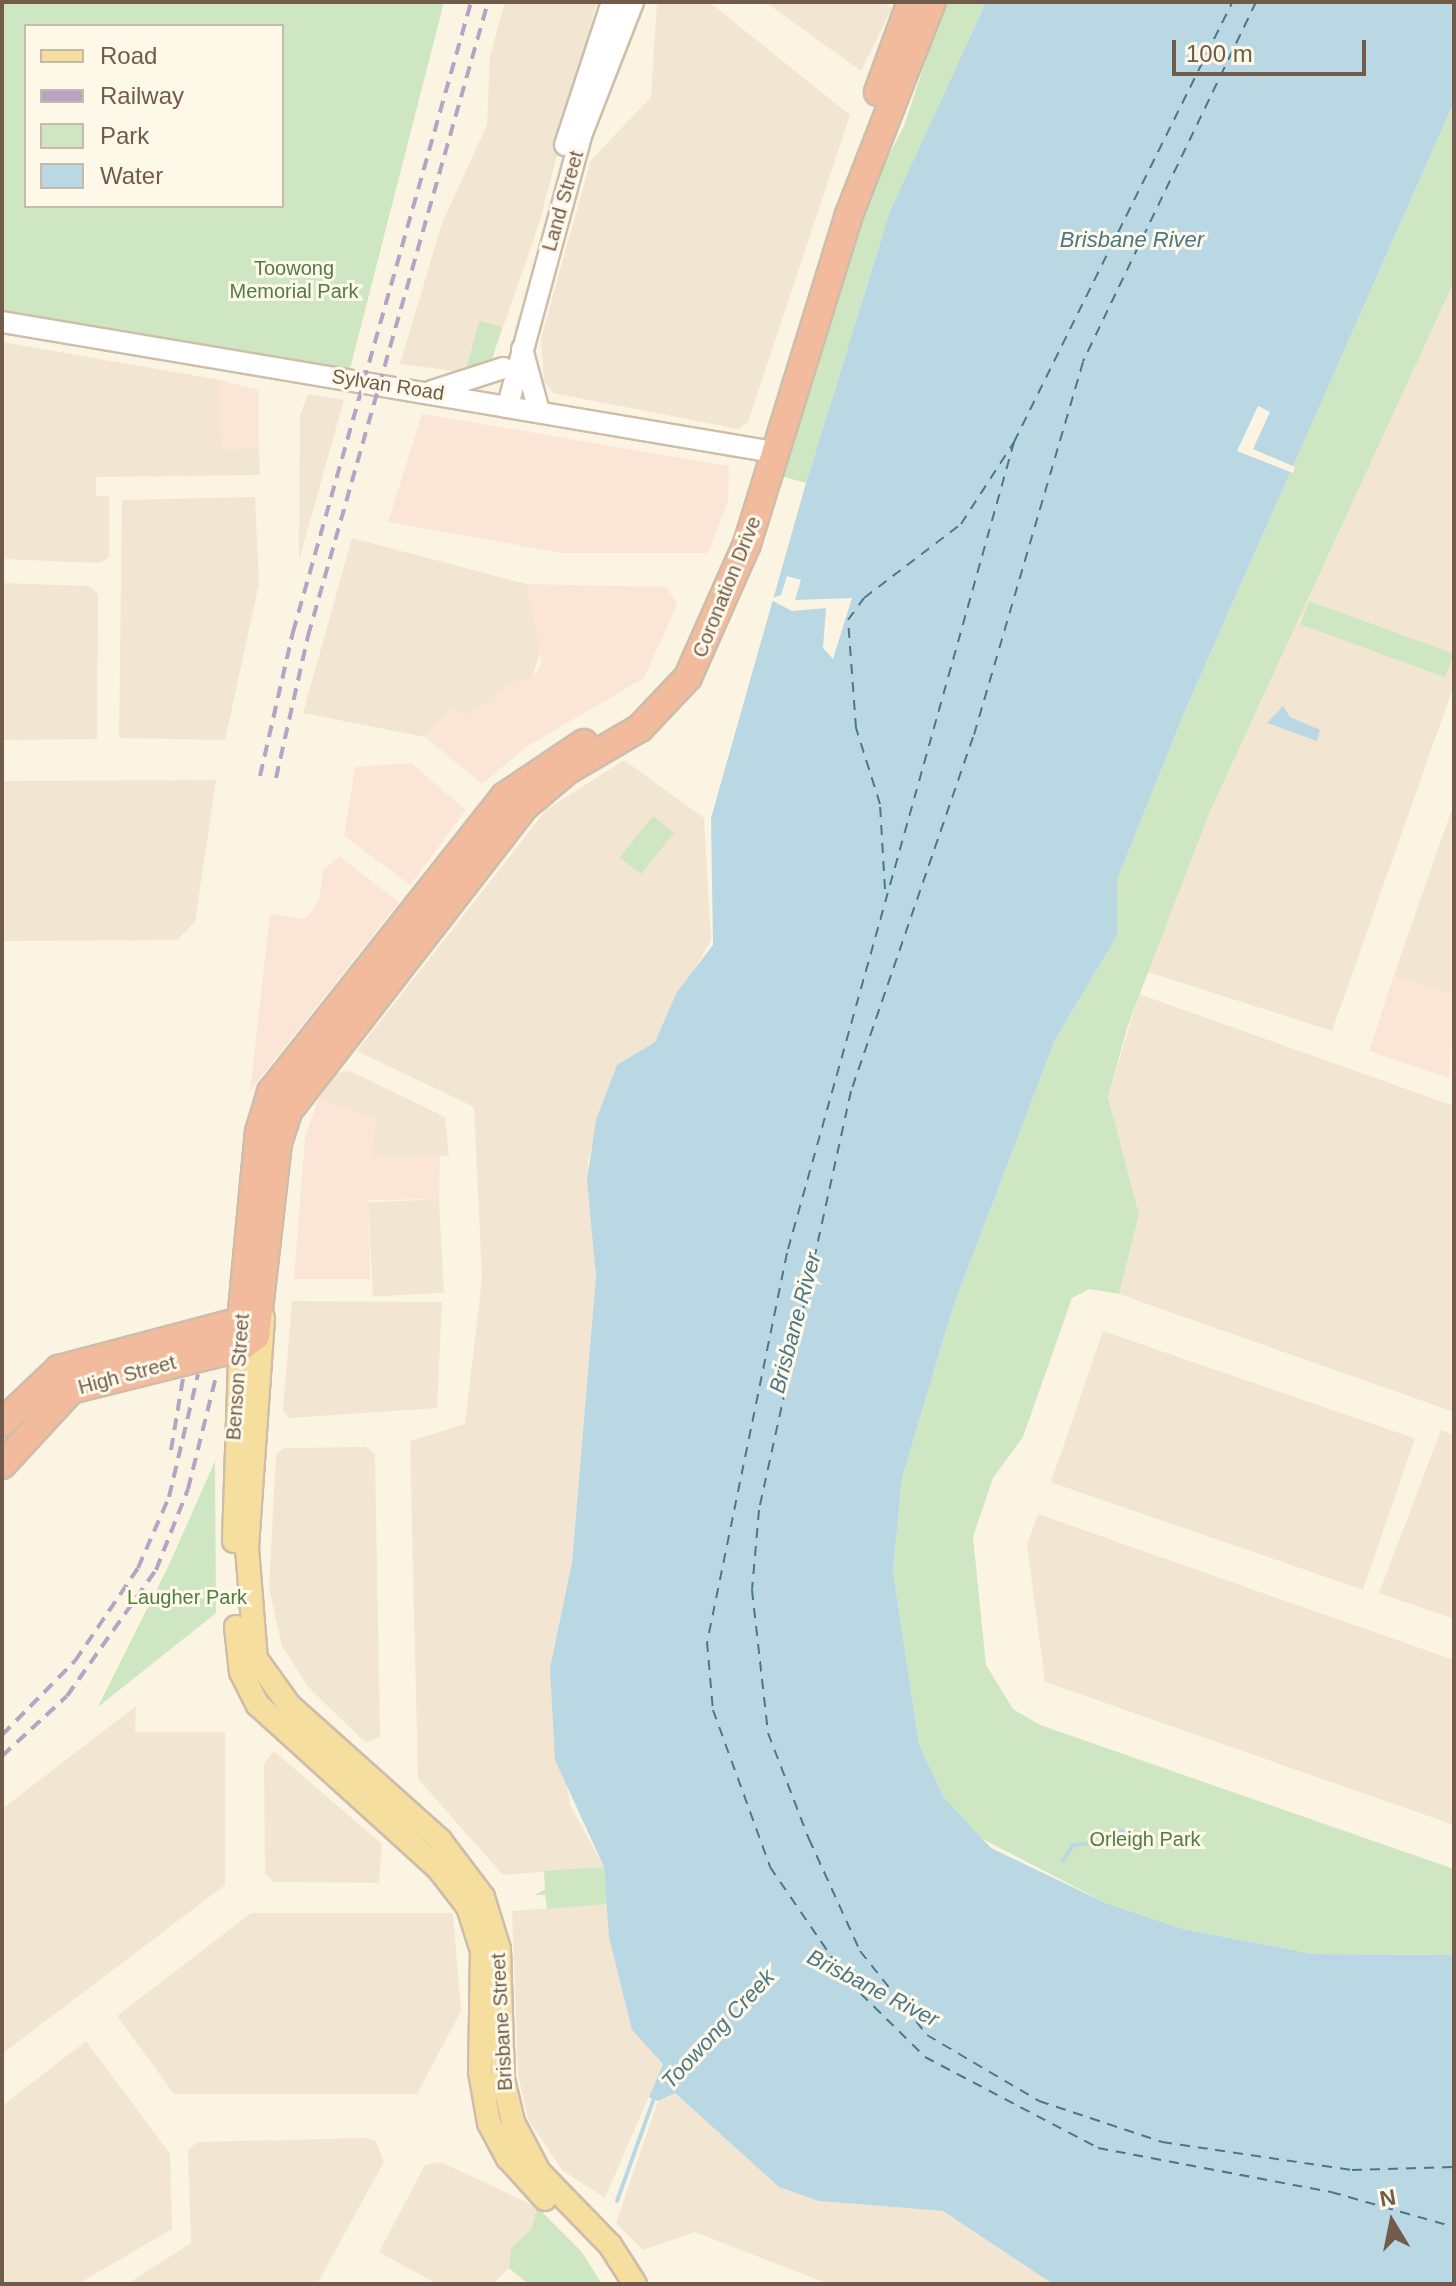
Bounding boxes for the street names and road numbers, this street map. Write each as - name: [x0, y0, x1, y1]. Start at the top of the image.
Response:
- street label: Land Street: [537, 148, 589, 254]
- street label: Sylvan Road: [330, 364, 446, 406]
- street label: Coronation Drive: [688, 513, 766, 661]
- street label: Benson Street: [222, 1313, 254, 1441]
- street label: High Street: [76, 1350, 178, 1400]
- street label: Brisbane Street: [486, 1953, 518, 2091]

